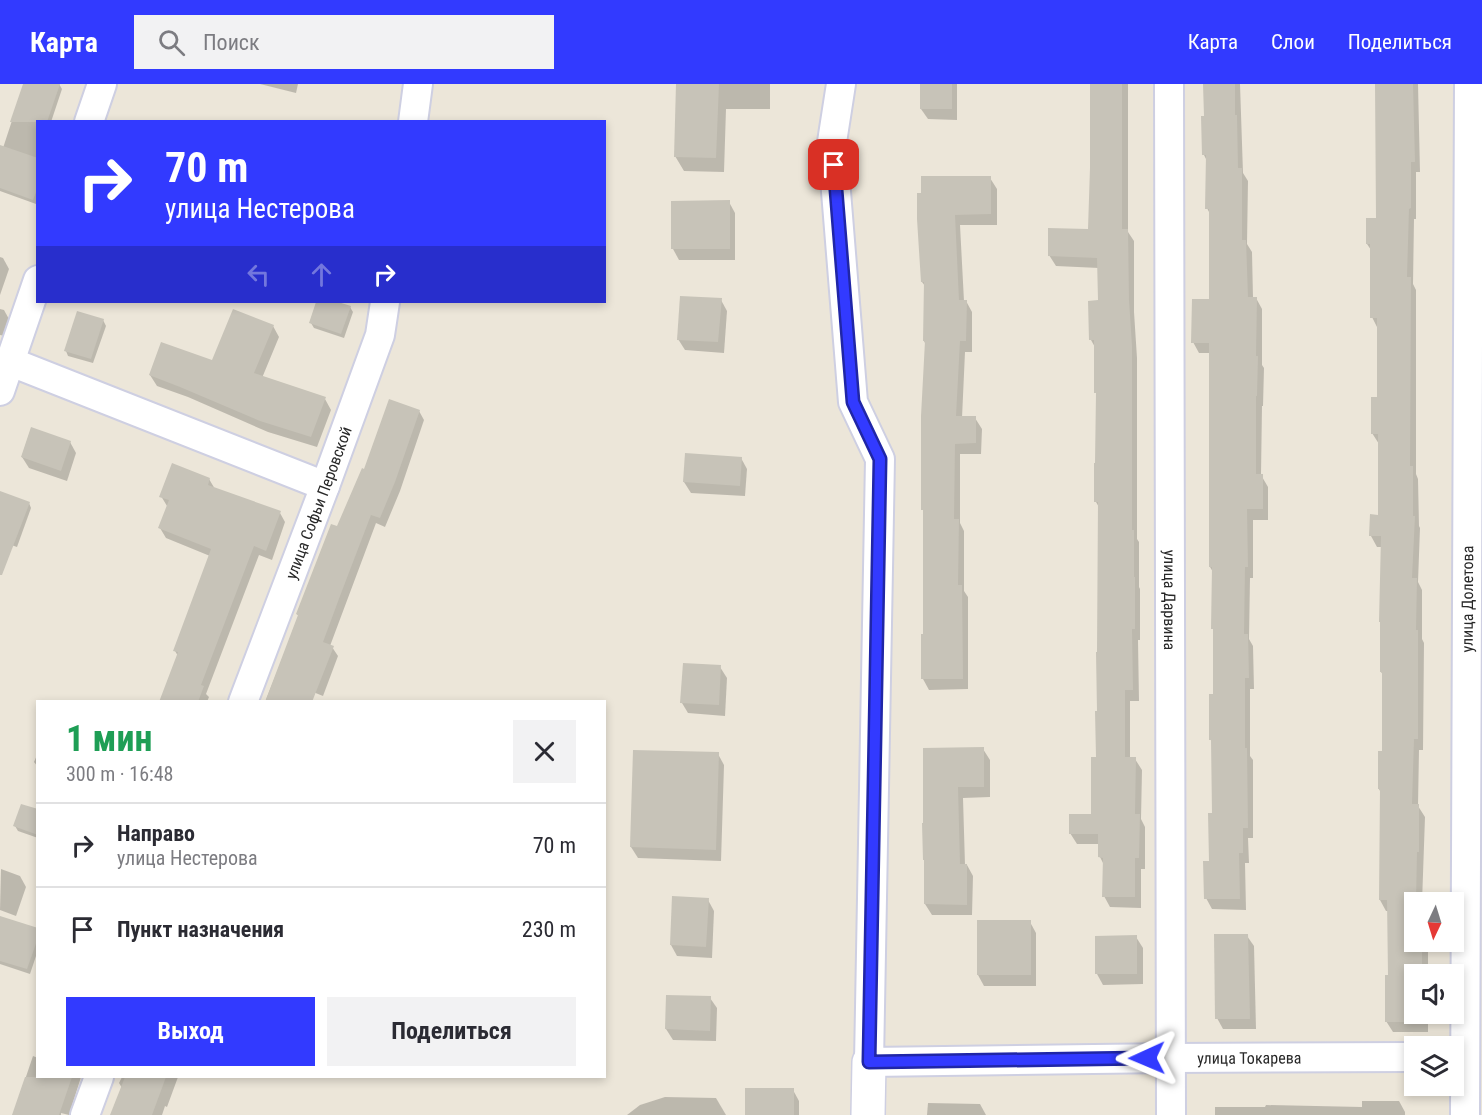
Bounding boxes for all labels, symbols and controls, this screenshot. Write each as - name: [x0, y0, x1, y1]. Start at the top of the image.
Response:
- search box: [134, 15, 554, 69]
- text: Карта: [30, 26, 98, 59]
- icon: search: [155, 26, 188, 59]
- text: Поиск: [203, 30, 260, 55]
- text: Карта: [1188, 30, 1238, 54]
- text: Слои: [1271, 30, 1315, 54]
- text: Поделиться: [1348, 30, 1452, 54]
- pin: [808, 139, 859, 190]
- text: 70 m: [165, 143, 248, 192]
- icon: right: [66, 144, 144, 222]
- icon: arrive: [817, 148, 850, 181]
- text: улица Нестерова: [165, 193, 355, 225]
- icon: left: [242, 258, 275, 291]
- icon: ahead: [305, 258, 338, 291]
- icon: right: [368, 258, 401, 291]
- street label: улица Софьи Перовской: [282, 424, 356, 582]
- street label: улица Долетова: [1458, 546, 1477, 652]
- street label: улица Дарвина: [1160, 550, 1179, 650]
- text: 1 мин: [66, 718, 152, 760]
- button: close: [513, 720, 576, 783]
- text: 300 m · 16:48: [66, 762, 173, 786]
- text: Направо: [117, 821, 195, 846]
- icon: right: [66, 829, 99, 862]
- text: 70 m: [533, 833, 576, 858]
- text: улица Нестерова: [117, 846, 258, 870]
- north arrow: [1404, 892, 1464, 952]
- map controls: [1404, 892, 1464, 1096]
- icon: arrive: [66, 913, 99, 946]
- text: Пункт назначения: [117, 917, 284, 942]
- text: 230 m: [522, 917, 576, 942]
- button: sound: [1404, 964, 1464, 1024]
- button: Выход: [66, 997, 315, 1066]
- button: Поделиться: [327, 997, 576, 1066]
- position arrow: [1115, 1026, 1179, 1090]
- button: layers: [1404, 1036, 1464, 1096]
- street label: улица Токарева: [1197, 1048, 1301, 1068]

